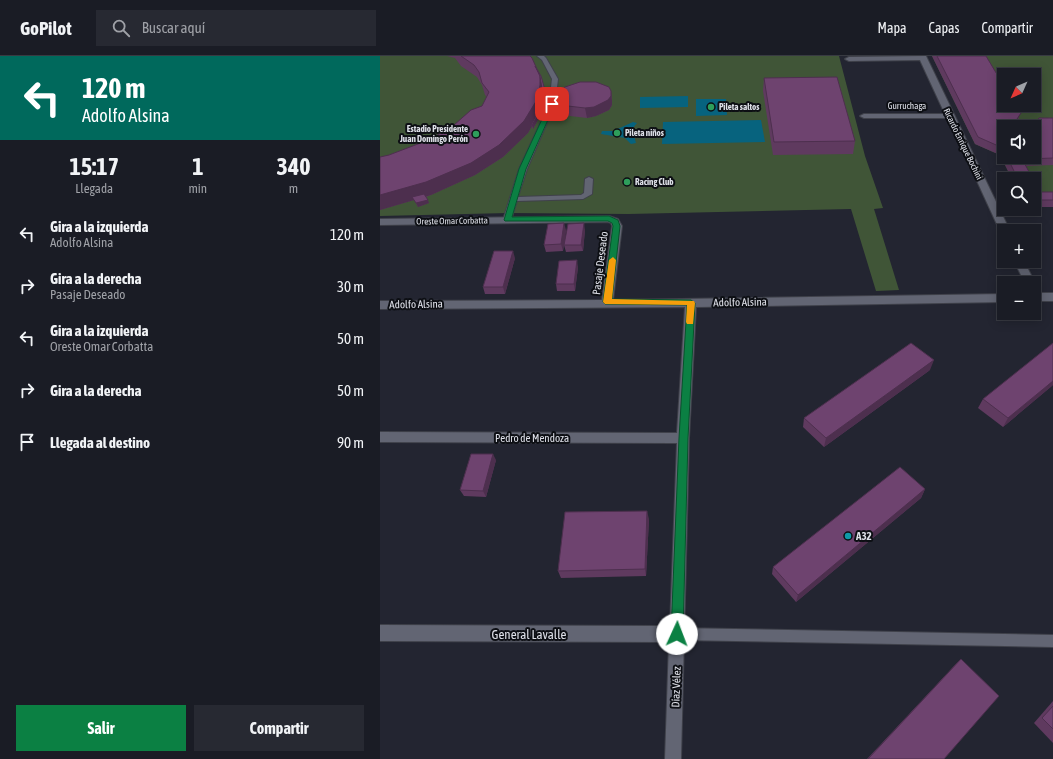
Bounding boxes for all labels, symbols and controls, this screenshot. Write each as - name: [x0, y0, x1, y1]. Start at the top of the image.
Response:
- search box: [96, 10, 376, 46]
- text: GoPilot: [20, 17, 72, 39]
- icon: search: [110, 17, 132, 39]
- text: Buscar aquí: [142, 19, 205, 36]
- text: Mapa: [878, 20, 907, 36]
- text: Capas: [929, 20, 960, 36]
- text: Compartir: [982, 20, 1033, 36]
- north arrow: [997, 68, 1041, 112]
- map controls: [997, 68, 1041, 320]
- icon: left: [16, 72, 68, 124]
- text: 120 m: [82, 72, 145, 104]
- pin: [535, 87, 569, 121]
- icon: arrive: [541, 93, 563, 115]
- street label: Gurruchaga: [888, 101, 926, 111]
- marker: Pileta saltos: [706, 102, 716, 112]
- place label: Pileta saltos: [719, 102, 760, 112]
- text: Adolfo Alsina: [82, 105, 170, 126]
- street label: Ricardo Enrique Bochini: [941, 107, 985, 181]
- button: sound: [997, 120, 1041, 164]
- place label: Estadio Presidente Juan Domingo Perón: [399, 124, 469, 144]
- marker: Pileta niños: [612, 128, 622, 138]
- place label: Pileta niños: [625, 128, 665, 138]
- marker: Estadio Presidente Juan Domingo Perón: [471, 129, 481, 139]
- text: 15:17: [70, 153, 119, 180]
- text: 1: [192, 153, 203, 180]
- text: 340: [277, 153, 310, 180]
- button: search: [997, 172, 1041, 216]
- marker: Racing Club: [622, 177, 632, 187]
- place label: Racing Club: [635, 177, 674, 187]
- text: Llegada: [75, 181, 113, 196]
- text: min: [188, 181, 207, 196]
- text: m: [289, 181, 298, 196]
- street label: Oreste Omar Corbatta: [416, 215, 488, 227]
- text: Gira a la izquierda: [50, 218, 148, 235]
- icon: left: [16, 223, 38, 245]
- button: +: [997, 224, 1041, 268]
- text: 120 m: [330, 226, 364, 243]
- street label: Pasaje Deseado: [590, 231, 610, 295]
- text: Adolfo Alsina: [50, 235, 113, 250]
- text: Gira a la derecha: [50, 270, 141, 287]
- icon: right: [16, 275, 38, 297]
- button: −: [997, 276, 1041, 320]
- text: 30 m: [337, 278, 364, 295]
- text: Pasaje Deseado: [50, 287, 125, 302]
- street label: Adolfo Alsina: [713, 296, 767, 308]
- street label: Adolfo Alsina: [389, 298, 443, 310]
- text: Gira a la izquierda: [50, 322, 148, 339]
- icon: left: [16, 327, 38, 349]
- text: 50 m: [337, 330, 364, 347]
- text: Oreste Omar Corbatta: [50, 339, 153, 354]
- icon: right: [16, 379, 38, 401]
- text: Gira a la derecha: [50, 382, 141, 399]
- text: 50 m: [337, 382, 364, 399]
- icon: arrive: [16, 431, 38, 453]
- street label: Pedro de Mendoza: [495, 432, 569, 444]
- text: Llegada al destino: [50, 434, 150, 451]
- text: 90 m: [337, 434, 364, 451]
- place label: A32: [855, 530, 872, 542]
- marker: A32: [843, 531, 853, 541]
- position arrow: [656, 613, 698, 655]
- street label: General Lavalle: [492, 627, 567, 642]
- street label: Díaz Vélez: [669, 666, 683, 708]
- button: Salir: [16, 705, 186, 751]
- button: Compartir: [194, 705, 364, 751]

